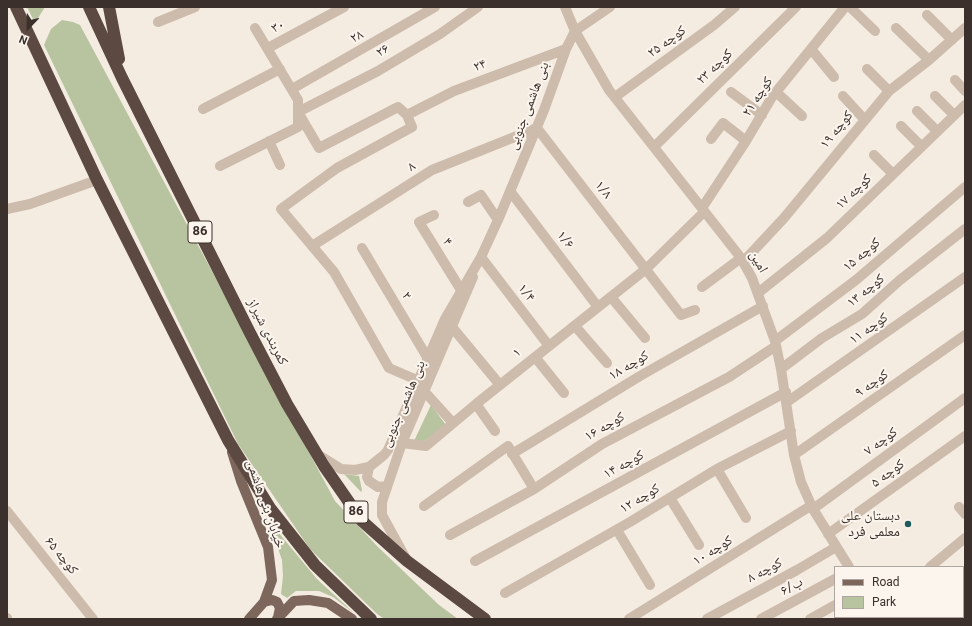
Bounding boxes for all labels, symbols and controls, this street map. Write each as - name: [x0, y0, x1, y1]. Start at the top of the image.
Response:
- north arrow: [8, 8, 48, 48]
- street label: ۳۰: [268, 17, 288, 37]
- street label: کوچه ۲۵: [644, 22, 690, 62]
- street label: ۲۸: [347, 27, 367, 47]
- text: N: [17, 32, 29, 47]
- street label: ۲۶: [373, 41, 393, 61]
- street label: کوچه ۲۳: [693, 46, 737, 88]
- street label: ۲۴: [471, 56, 489, 76]
- street label: بنی هاشمی جنوبی: [505, 60, 553, 152]
- street label: کوچه ۲۱: [739, 74, 777, 120]
- street label: کوچه ۱۹: [817, 108, 857, 152]
- street label: ۸: [405, 158, 419, 176]
- street label: کوچه ۱۷: [832, 171, 876, 213]
- street label: ۱/۸: [591, 178, 615, 202]
- road number: 86: [188, 221, 212, 243]
- street label: ۱/۶: [553, 228, 577, 252]
- street label: ۴: [438, 235, 456, 249]
- street label: کوچه ۱۵: [840, 235, 884, 275]
- street label: امین: [745, 248, 771, 276]
- street label: کوچه ۱۳: [844, 271, 888, 311]
- street label: ۱/۴: [514, 281, 538, 305]
- street label: ۲: [397, 289, 415, 303]
- street label: کمربندی شیراز: [243, 296, 291, 368]
- street label: کوچه ۱۱: [846, 310, 892, 348]
- street label: ۱: [509, 344, 525, 362]
- street label: کوچه ۱۸: [606, 348, 652, 384]
- street label: بنی هاشمی جنوبی: [378, 358, 430, 450]
- street label: کوچه ۹: [852, 366, 892, 402]
- street label: کوچه ۱۶: [582, 409, 628, 445]
- street label: کوچه ۷: [861, 424, 901, 460]
- street label: کوچه ۱۴: [601, 447, 647, 483]
- street label: کوچه ۵: [868, 456, 908, 492]
- street label: خیابان بنی هاشمی: [242, 457, 288, 551]
- street label: کوچه ۱۲: [617, 481, 663, 517]
- road number: 86: [344, 501, 368, 523]
- place label: دبستان علی معلمی فرد: [841, 508, 900, 540]
- marker: دبستان علی معلمی فرد: [903, 519, 913, 529]
- street label: کوچه ۱۰: [690, 532, 736, 570]
- street label: کوچه ۶۵: [41, 534, 81, 578]
- street label: کوچه ۸: [745, 555, 785, 587]
- legend: [834, 566, 964, 618]
- street label: ب/۶: [778, 574, 806, 600]
- text: Road: [872, 575, 900, 589]
- text: Park: [872, 595, 896, 609]

